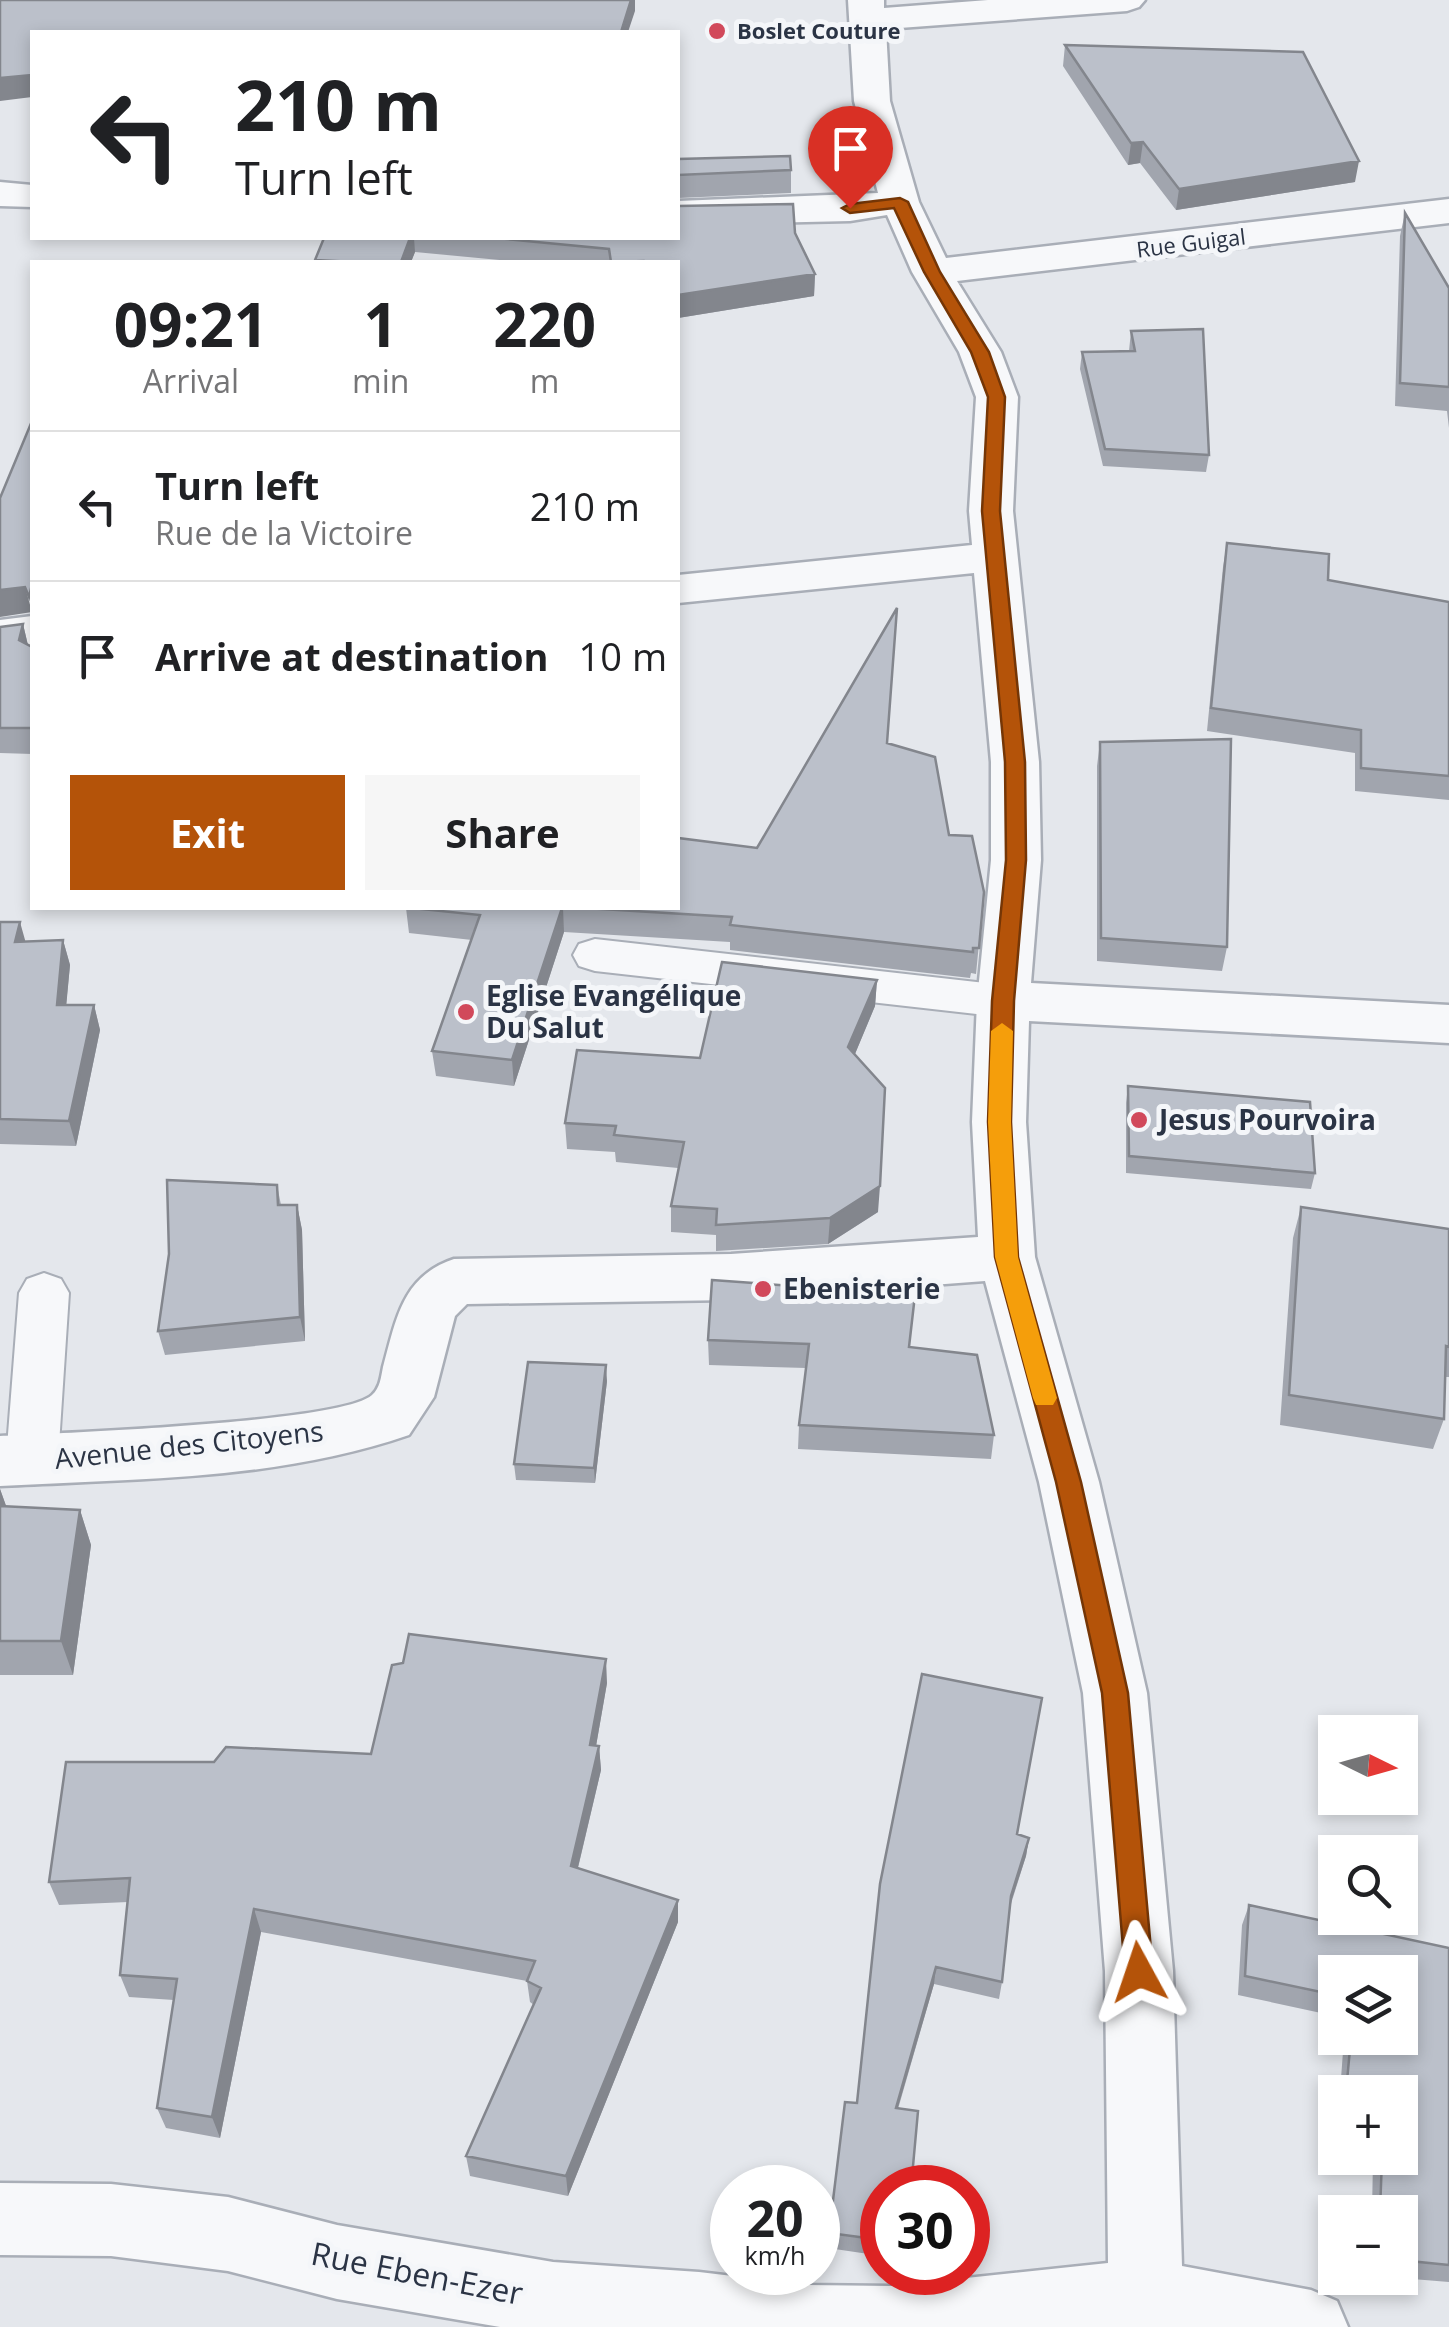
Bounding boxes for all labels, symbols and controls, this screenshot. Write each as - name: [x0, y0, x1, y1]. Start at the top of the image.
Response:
- place label: Boslet Couture: [737, 15, 900, 45]
- marker: Boslet Couture: [706, 20, 728, 42]
- text: 210 m: [235, 56, 442, 152]
- icon: left: [70, 70, 200, 200]
- pin: [808, 106, 893, 209]
- icon: arrive: [823, 121, 878, 176]
- text: Turn left: [235, 147, 413, 208]
- street label: Rue Guigal: [1135, 220, 1247, 264]
- text: 09:21: [114, 283, 268, 365]
- text: 1: [364, 283, 398, 365]
- text: 220: [493, 283, 596, 365]
- text: Arrival: [143, 359, 239, 402]
- text: min: [352, 359, 409, 402]
- text: m: [530, 359, 559, 402]
- text: Turn left: [155, 459, 319, 511]
- icon: left: [70, 479, 125, 534]
- text: 210 m: [530, 480, 640, 532]
- text: Rue de la Victoire: [155, 511, 413, 554]
- icon: arrive: [70, 629, 125, 684]
- text: Arrive at destination: [155, 630, 549, 682]
- text: 10 m: [579, 630, 667, 682]
- button: Exit: [70, 775, 345, 890]
- button: Share: [365, 775, 640, 890]
- place label: Eglise Evangélique Du Salut: [486, 976, 741, 1046]
- marker: Eglise Evangélique Du Salut: [455, 1001, 477, 1023]
- place label: Jesus Pourvoira: [1156, 1100, 1376, 1138]
- marker: Jesus Pourvoira: [1128, 1109, 1150, 1131]
- place label: Ebenisterie: [783, 1269, 940, 1307]
- marker: Ebenisterie: [752, 1278, 774, 1300]
- street label: Avenue des Citoyens: [53, 1411, 325, 1477]
- north arrow: [1318, 1715, 1418, 1815]
- map controls: [1318, 1715, 1418, 2295]
- button: search: [1318, 1835, 1418, 1935]
- position arrow: [1087, 1920, 1191, 2024]
- button: layers: [1318, 1955, 1418, 2055]
- button: +: [1318, 2075, 1418, 2175]
- speed limit sign: 30: [860, 2165, 990, 2295]
- text: 20: [746, 2184, 804, 2252]
- button: −: [1318, 2195, 1418, 2295]
- street label: Rue Eben-Ezer: [308, 2231, 527, 2314]
- text: km/h: [745, 2238, 805, 2272]

